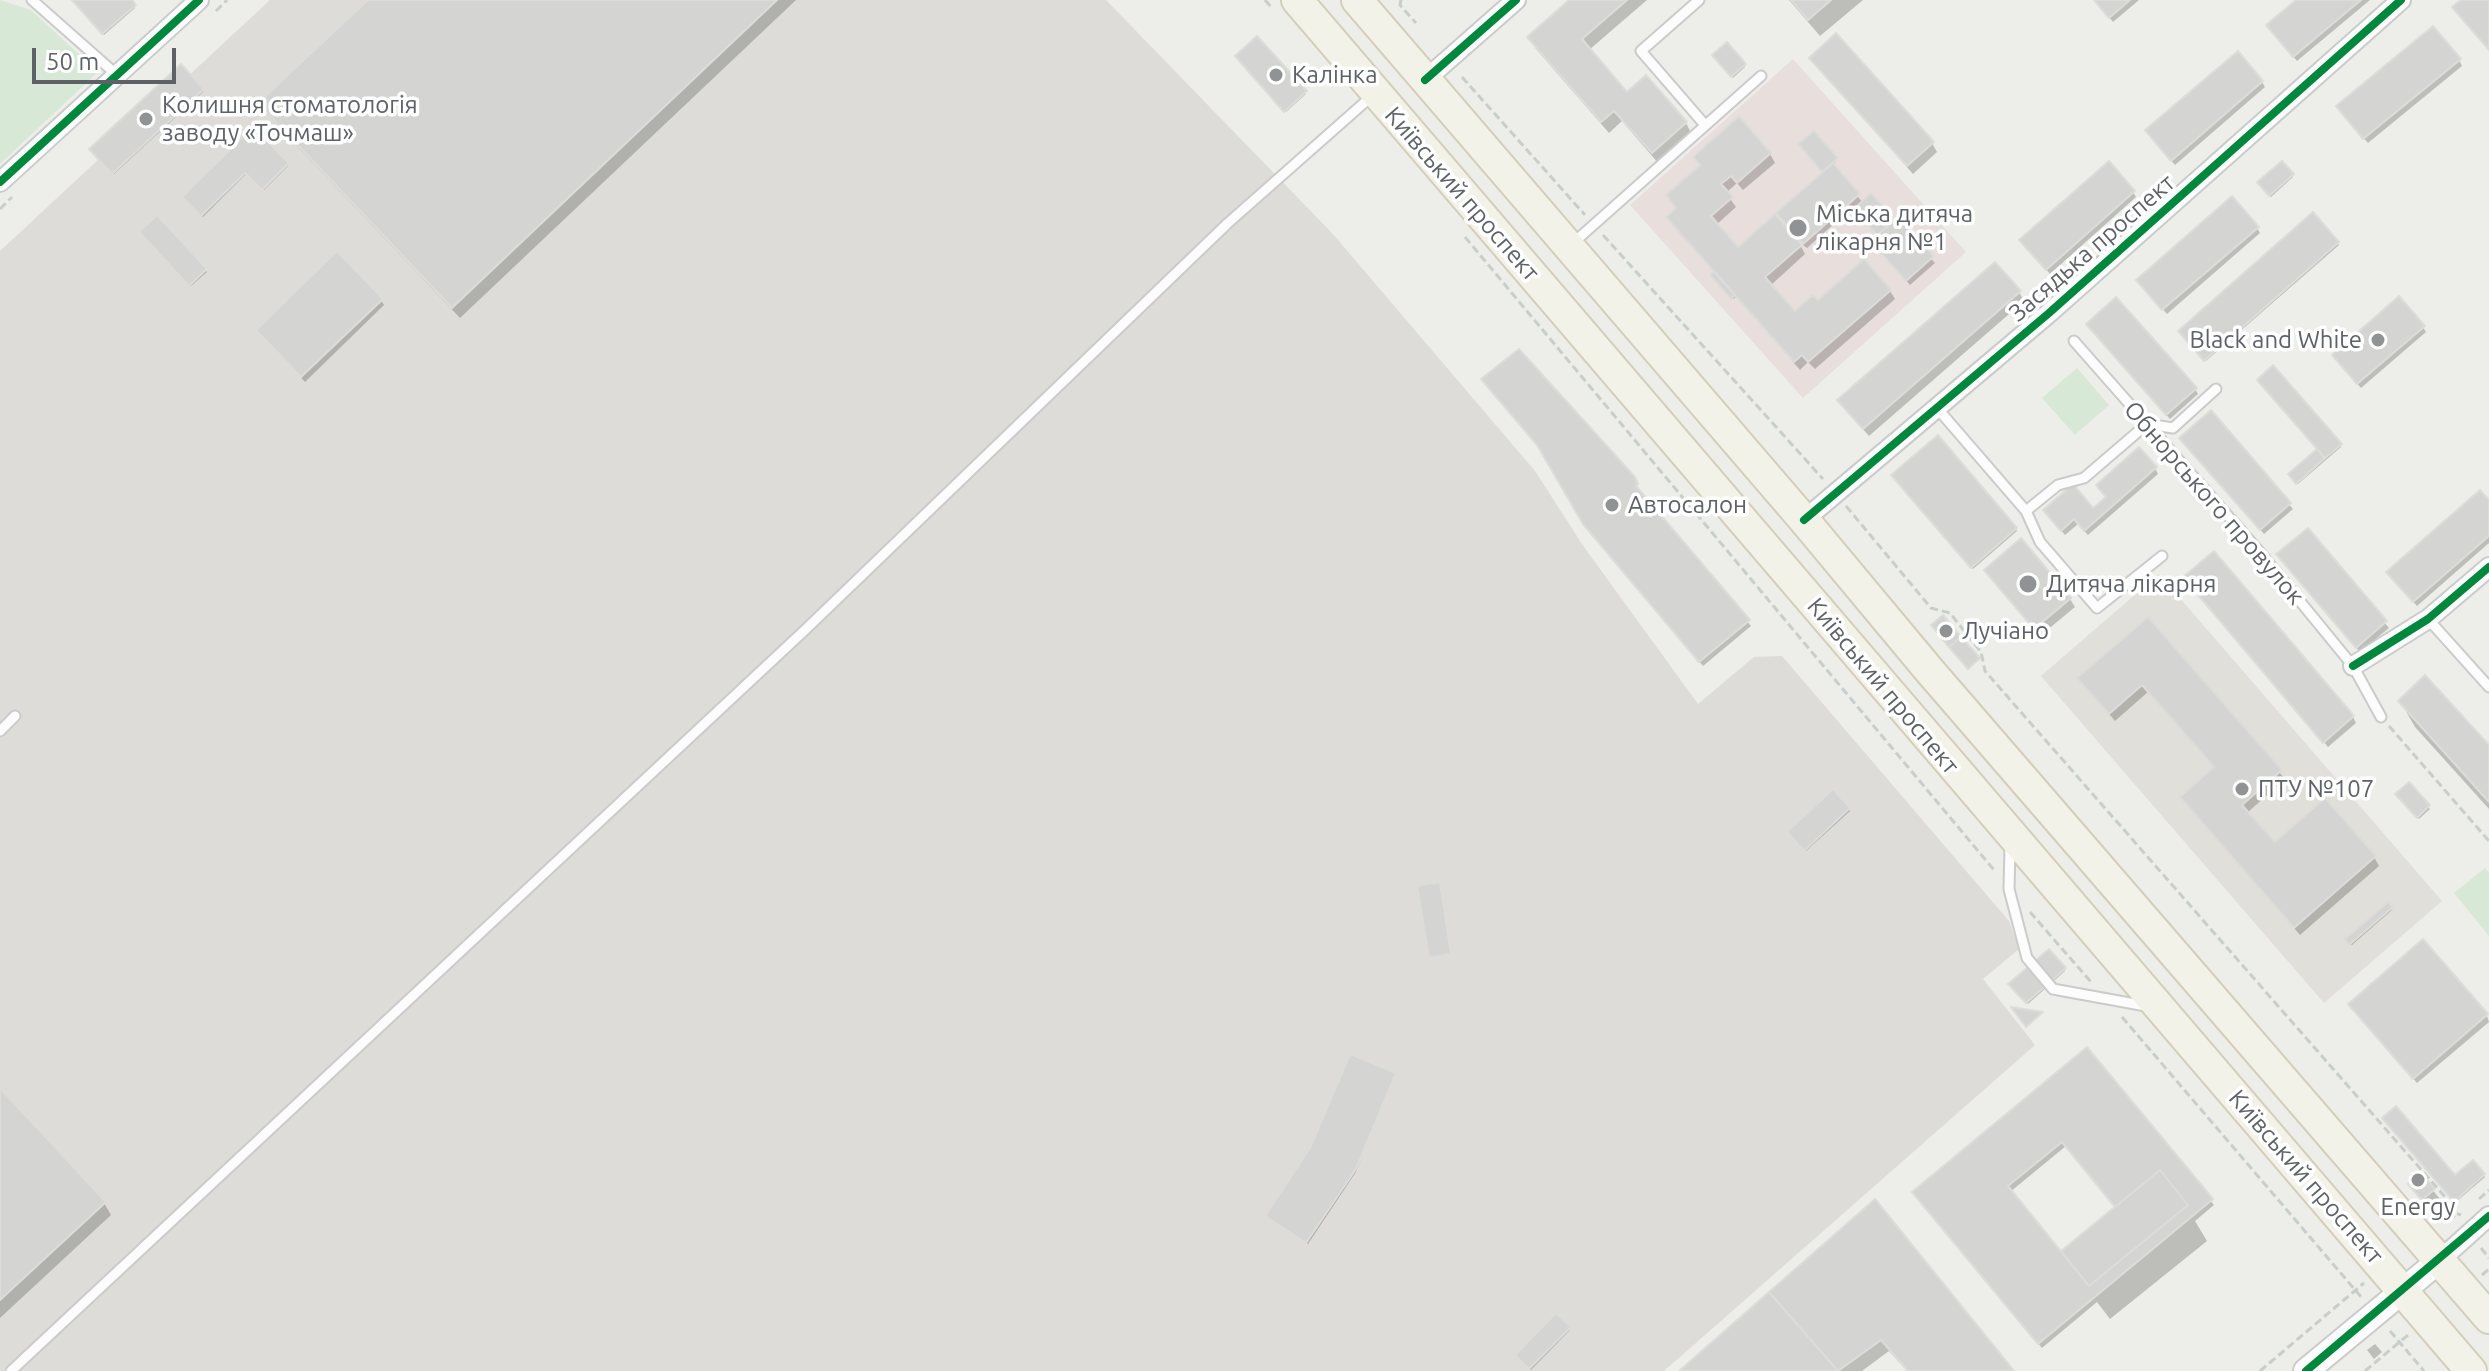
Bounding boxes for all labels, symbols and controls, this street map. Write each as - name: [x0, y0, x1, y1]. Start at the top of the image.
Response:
- scale bar: [36, 32, 180, 82]
- text: 50 m: [46, 48, 99, 75]
- place label: Калінка: [1292, 61, 1377, 89]
- marker: Калінка: [1267, 66, 1285, 84]
- place label: Колишня стоматологія заводу «Точмаш»: [162, 91, 418, 147]
- street label: Київський проспект: [1379, 101, 1545, 287]
- marker: Колишня стоматологія заводу «Точмаш»: [137, 110, 155, 128]
- street label: Засядька проспект: [2003, 168, 2181, 328]
- place label: Міська дитяча лікарня №1: [1816, 200, 1973, 256]
- marker: Міська дитяча лікарня №1: [1787, 217, 1809, 239]
- place label: Black and White: [2189, 326, 2362, 354]
- marker: Black and White: [2369, 331, 2387, 349]
- street label: Обнорського провулок: [2118, 395, 2310, 611]
- place label: Автосалон: [1628, 491, 1747, 519]
- marker: Автосалон: [1603, 496, 1621, 514]
- place label: Дитяча лікарня: [2046, 570, 2216, 598]
- marker: Дитяча лікарня: [2017, 573, 2039, 595]
- street label: Київський проспект: [1801, 592, 1965, 780]
- place label: Лучіано: [1962, 617, 2049, 645]
- marker: Лучіано: [1937, 622, 1955, 640]
- place label: ПТУ №107: [2258, 775, 2374, 803]
- marker: ПТУ №107: [2233, 780, 2251, 798]
- street label: Київський проспект: [2223, 1084, 2389, 1270]
- marker: Energy: [2409, 1171, 2427, 1189]
- place label: Energy: [2381, 1193, 2455, 1221]

